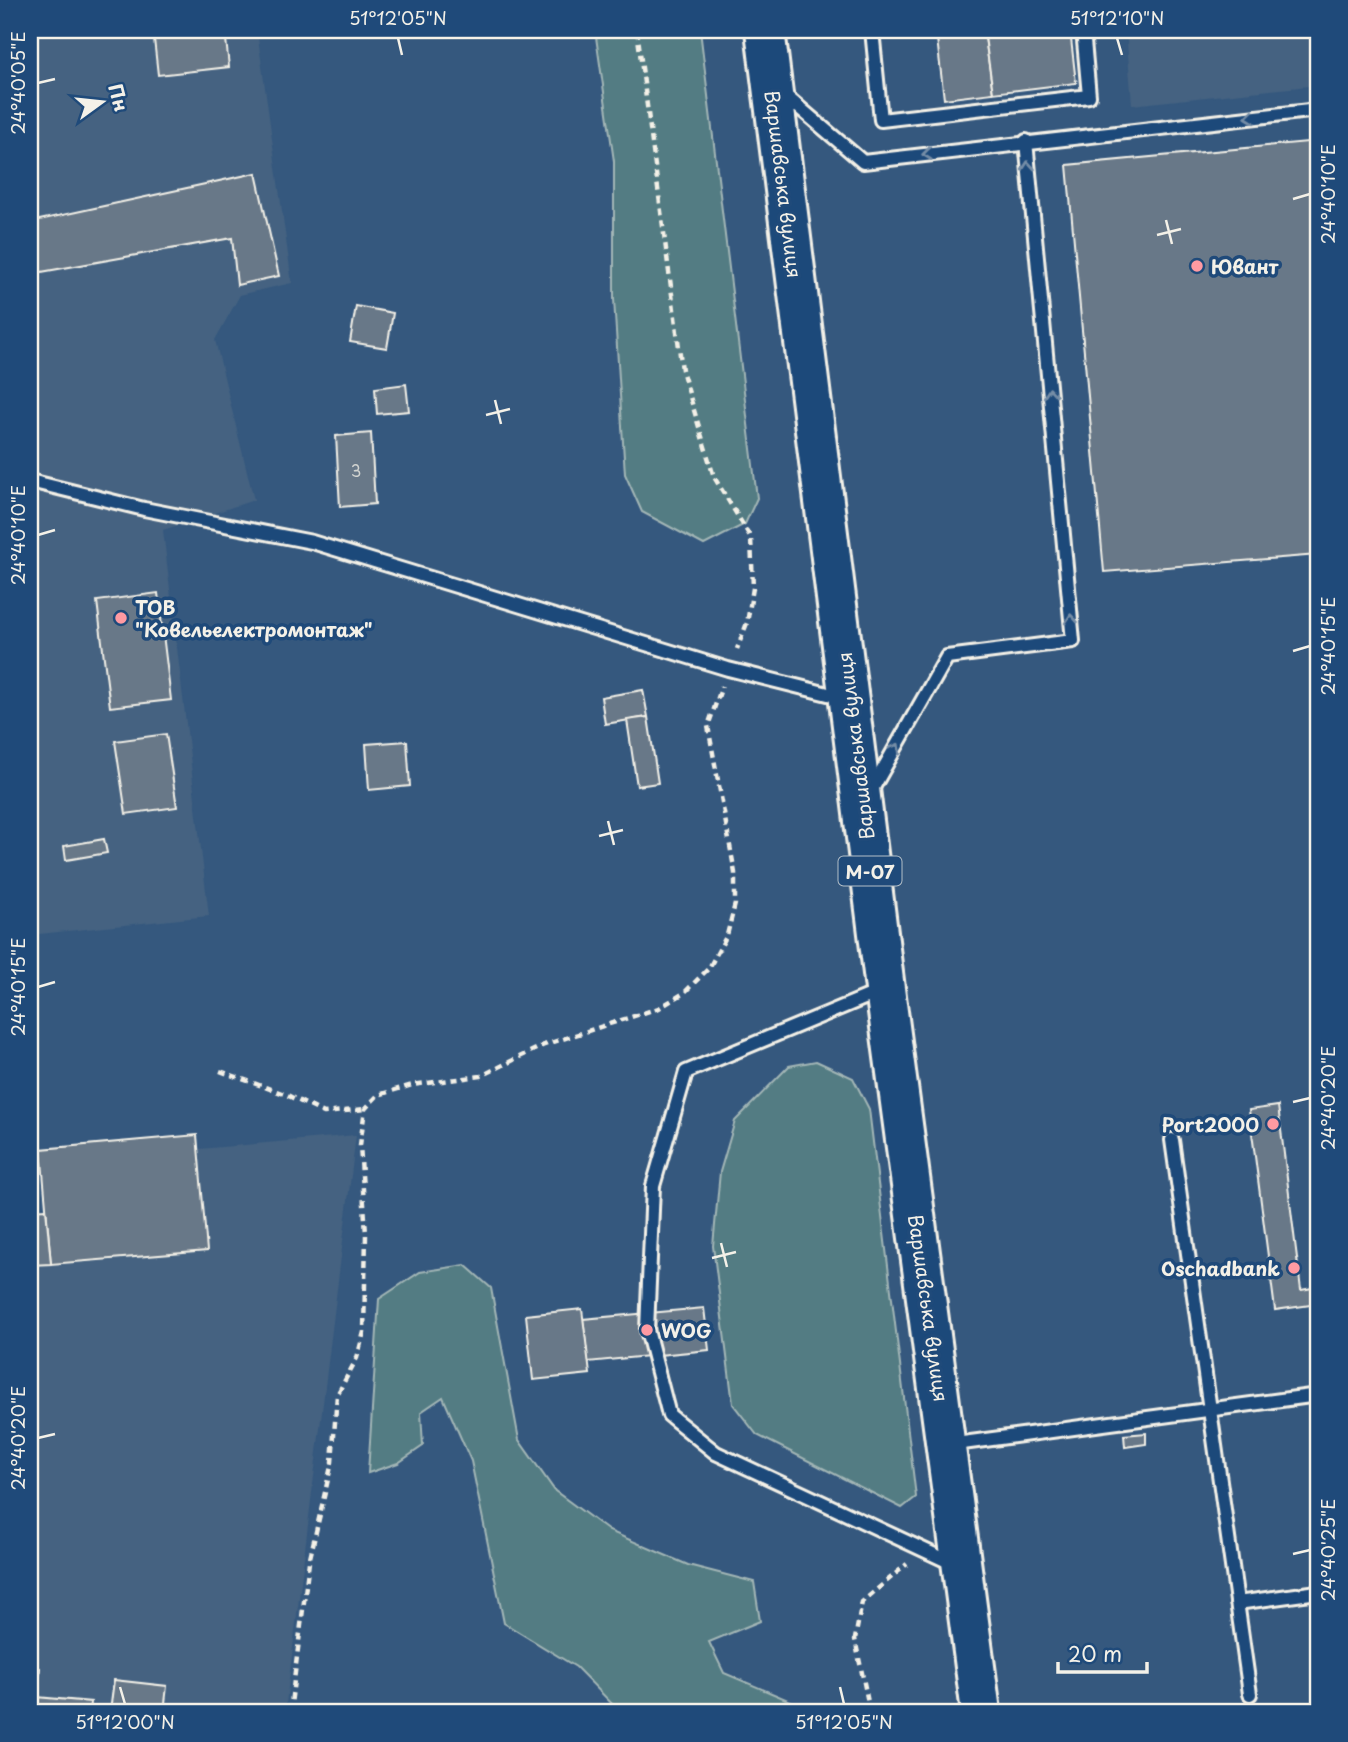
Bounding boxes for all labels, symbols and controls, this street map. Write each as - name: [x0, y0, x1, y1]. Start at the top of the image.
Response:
- text: 51°12'05"N: [349, 4, 447, 31]
- text: 51°12'10"N: [1070, 4, 1164, 31]
- text: 24°40'05"E: [4, 31, 31, 135]
- north arrow: [66, 66, 136, 136]
- text: Пн: [102, 80, 136, 114]
- street label: Варшавська вулиця: [759, 88, 809, 280]
- one-way arrow: [1245, 109, 1256, 124]
- text: 24°40'10"E: [1314, 144, 1341, 244]
- one-way arrow: [921, 146, 933, 161]
- one-way arrow: [1021, 161, 1036, 172]
- place label: Ювант: [1211, 252, 1279, 280]
- marker: Ювант: [1189, 258, 1205, 274]
- one-way arrow: [1042, 387, 1057, 399]
- house number: 3: [351, 458, 361, 482]
- text: 24°40'10"E: [4, 485, 31, 585]
- place label: ТОВ "Ковельелектромонтаж": [135, 593, 373, 643]
- text: 24°40'15"E: [1314, 597, 1341, 695]
- marker: ТОВ "Ковельелектромонтаж": [113, 610, 129, 626]
- one-way arrow: [1063, 614, 1078, 625]
- street label: Варшавська вулиця: [830, 650, 880, 842]
- one-way arrow: [888, 742, 901, 755]
- road number: М-07: [838, 856, 902, 886]
- text: 24°40'15"E: [4, 938, 31, 1036]
- text: 24°40'20"E: [1314, 1046, 1341, 1150]
- place label: Port2000: [1162, 1110, 1259, 1138]
- marker: Port2000: [1265, 1116, 1281, 1132]
- street label: Варшавська вулиця: [902, 1212, 956, 1404]
- place label: Oschadbank: [1161, 1254, 1280, 1282]
- marker: Oschadbank: [1286, 1260, 1302, 1276]
- place label: WOG: [661, 1316, 712, 1344]
- marker: WOG: [639, 1322, 655, 1338]
- text: 24°40'20"E: [4, 1386, 31, 1490]
- text: 24°40'25"E: [1314, 1498, 1341, 1602]
- scale bar: [1058, 1630, 1147, 1674]
- text: 20 m: [1068, 1637, 1122, 1669]
- text: 51°12'00"N: [75, 1708, 175, 1735]
- text: 51°12'05"N: [795, 1708, 893, 1735]

